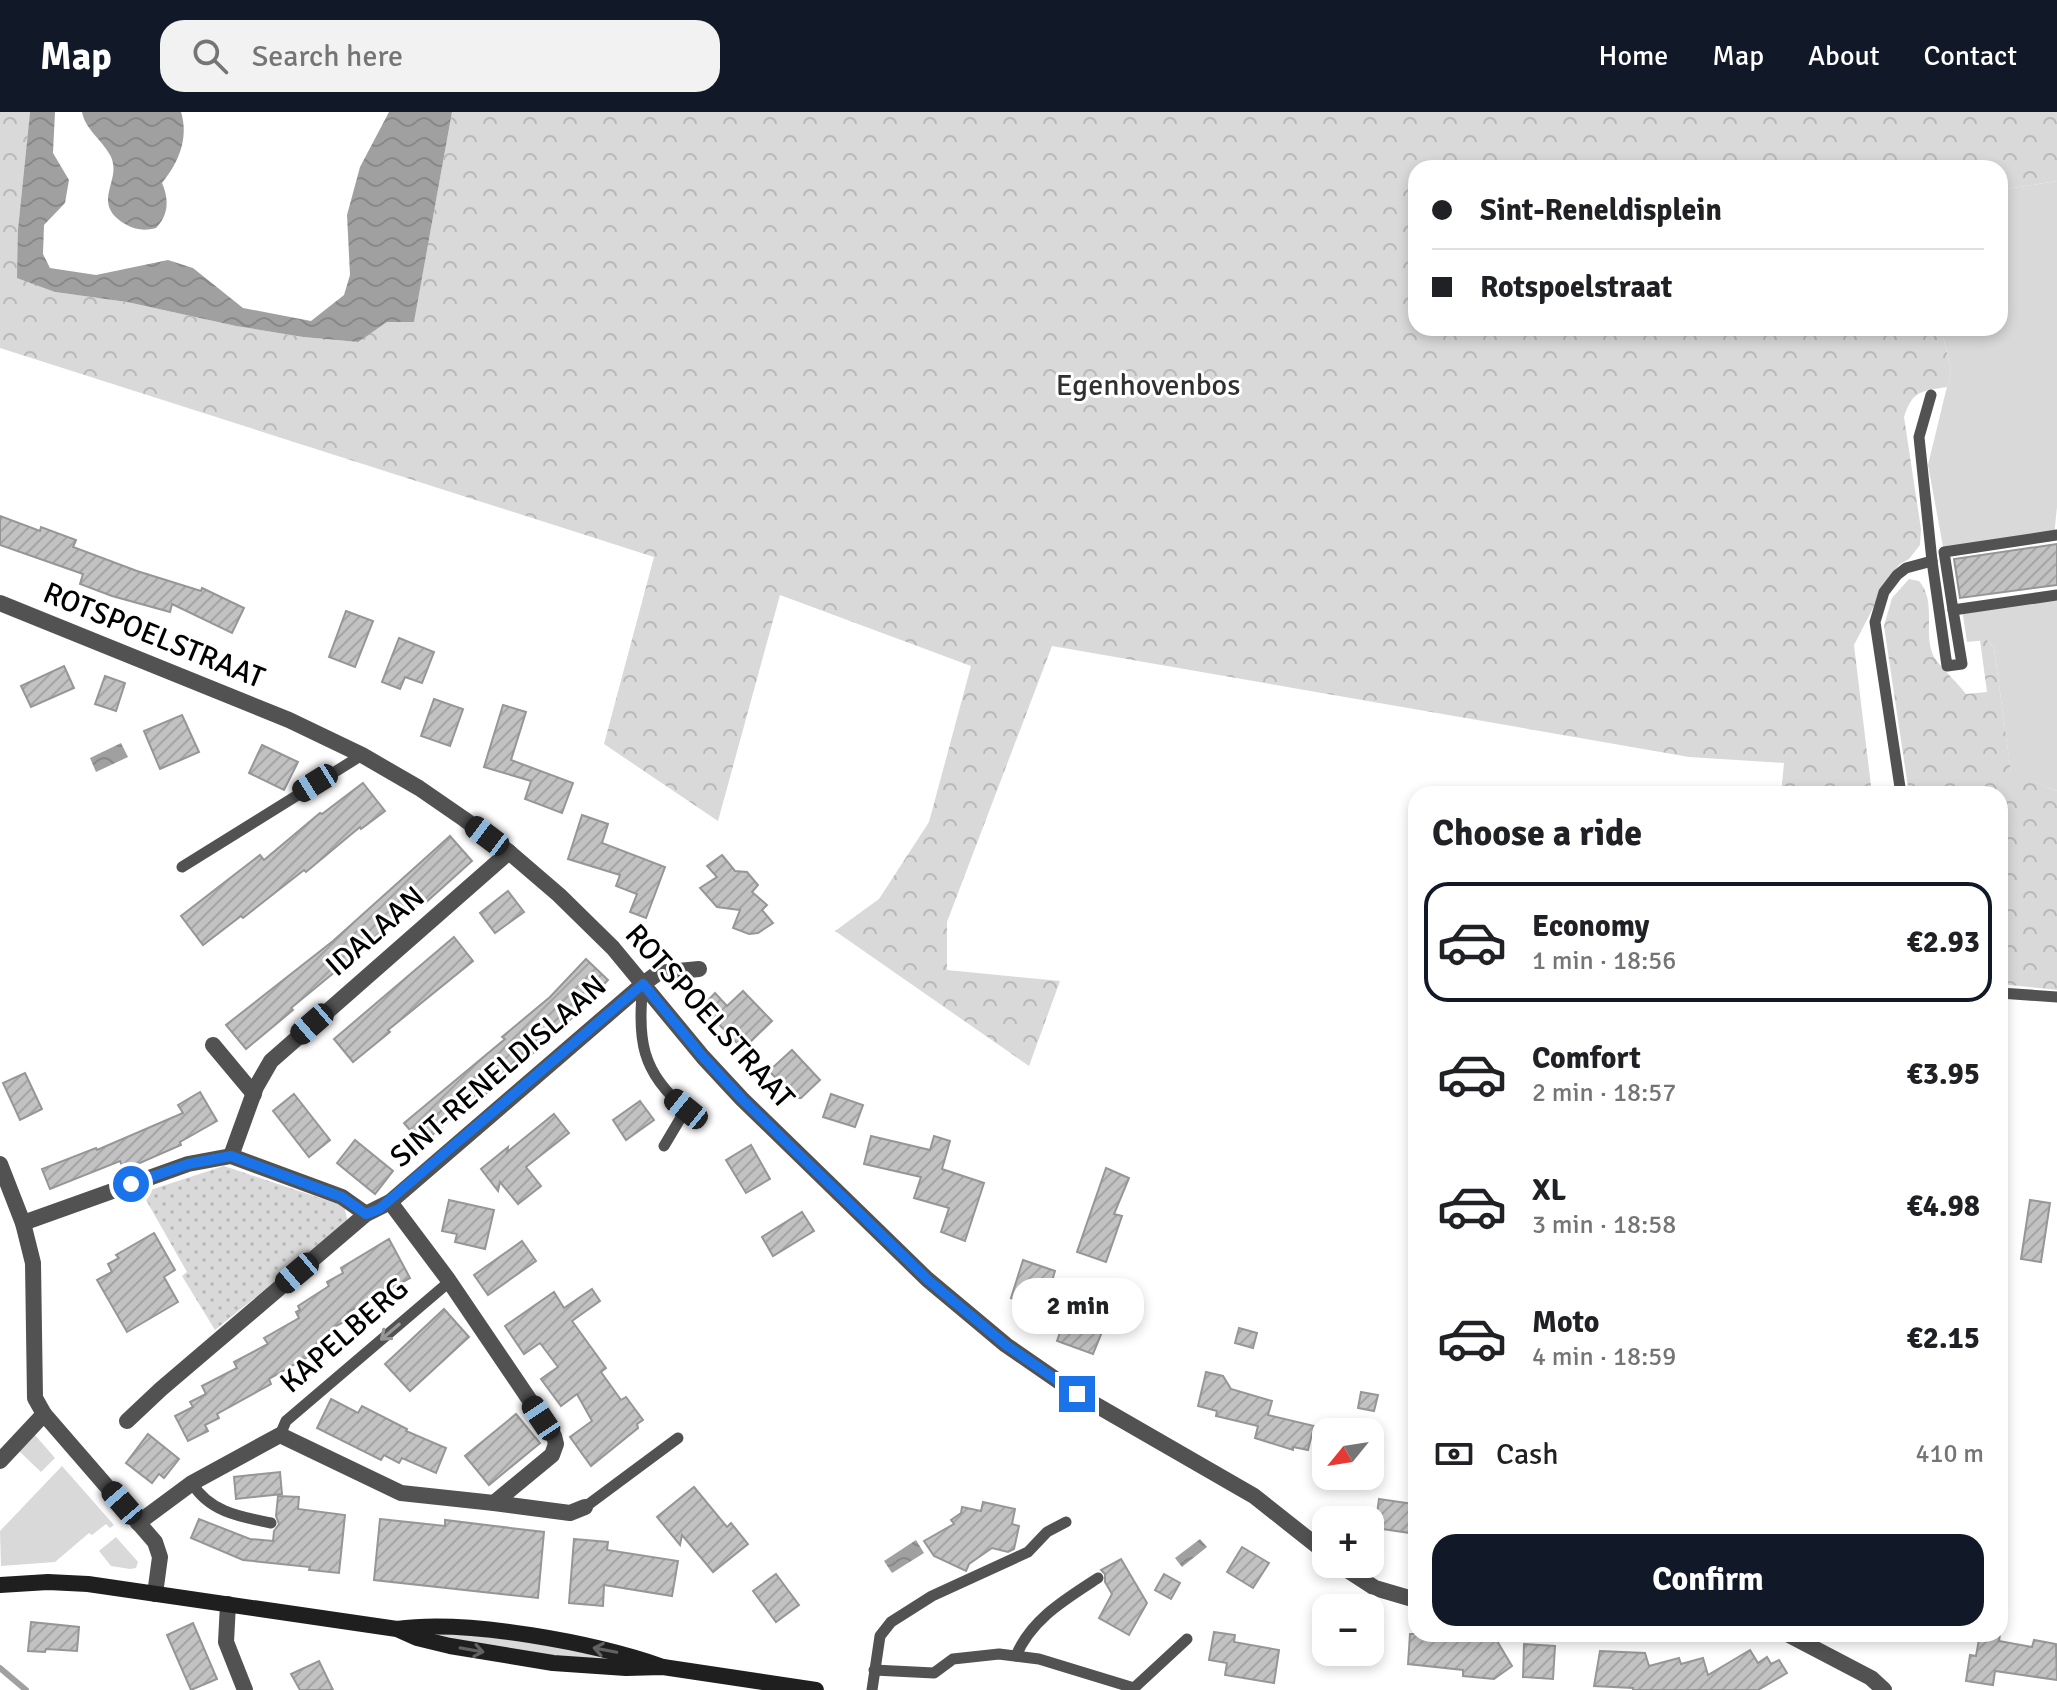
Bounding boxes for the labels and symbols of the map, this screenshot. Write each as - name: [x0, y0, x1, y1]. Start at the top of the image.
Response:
- park label: Egenhovenbos: [1056, 367, 1240, 404]
- street label: ROTSPOELSTRAAT: [38, 574, 270, 697]
- car: [288, 760, 342, 806]
- car: [461, 812, 513, 860]
- street label: IDALAAN: [318, 879, 432, 984]
- street label: ROTSPOELSTRAAT: [617, 917, 802, 1116]
- street label: SINT-RENELDISLAAN: [383, 967, 614, 1175]
- car: [286, 999, 338, 1049]
- car: [660, 1085, 712, 1133]
- route start: [113, 1166, 149, 1202]
- car: [271, 1248, 323, 1298]
- street label: KAPELBERG: [273, 1270, 416, 1401]
- callout: 2 min: [1011, 1278, 1143, 1334]
- one-way arrow: [380, 1323, 401, 1341]
- route end: [1059, 1376, 1095, 1412]
- car: [518, 1391, 564, 1445]
- north arrow: [1312, 1418, 1384, 1490]
- car: [97, 1477, 147, 1529]
- one-way arrow: [593, 1642, 618, 1657]
- one-way arrow: [459, 1643, 484, 1658]

